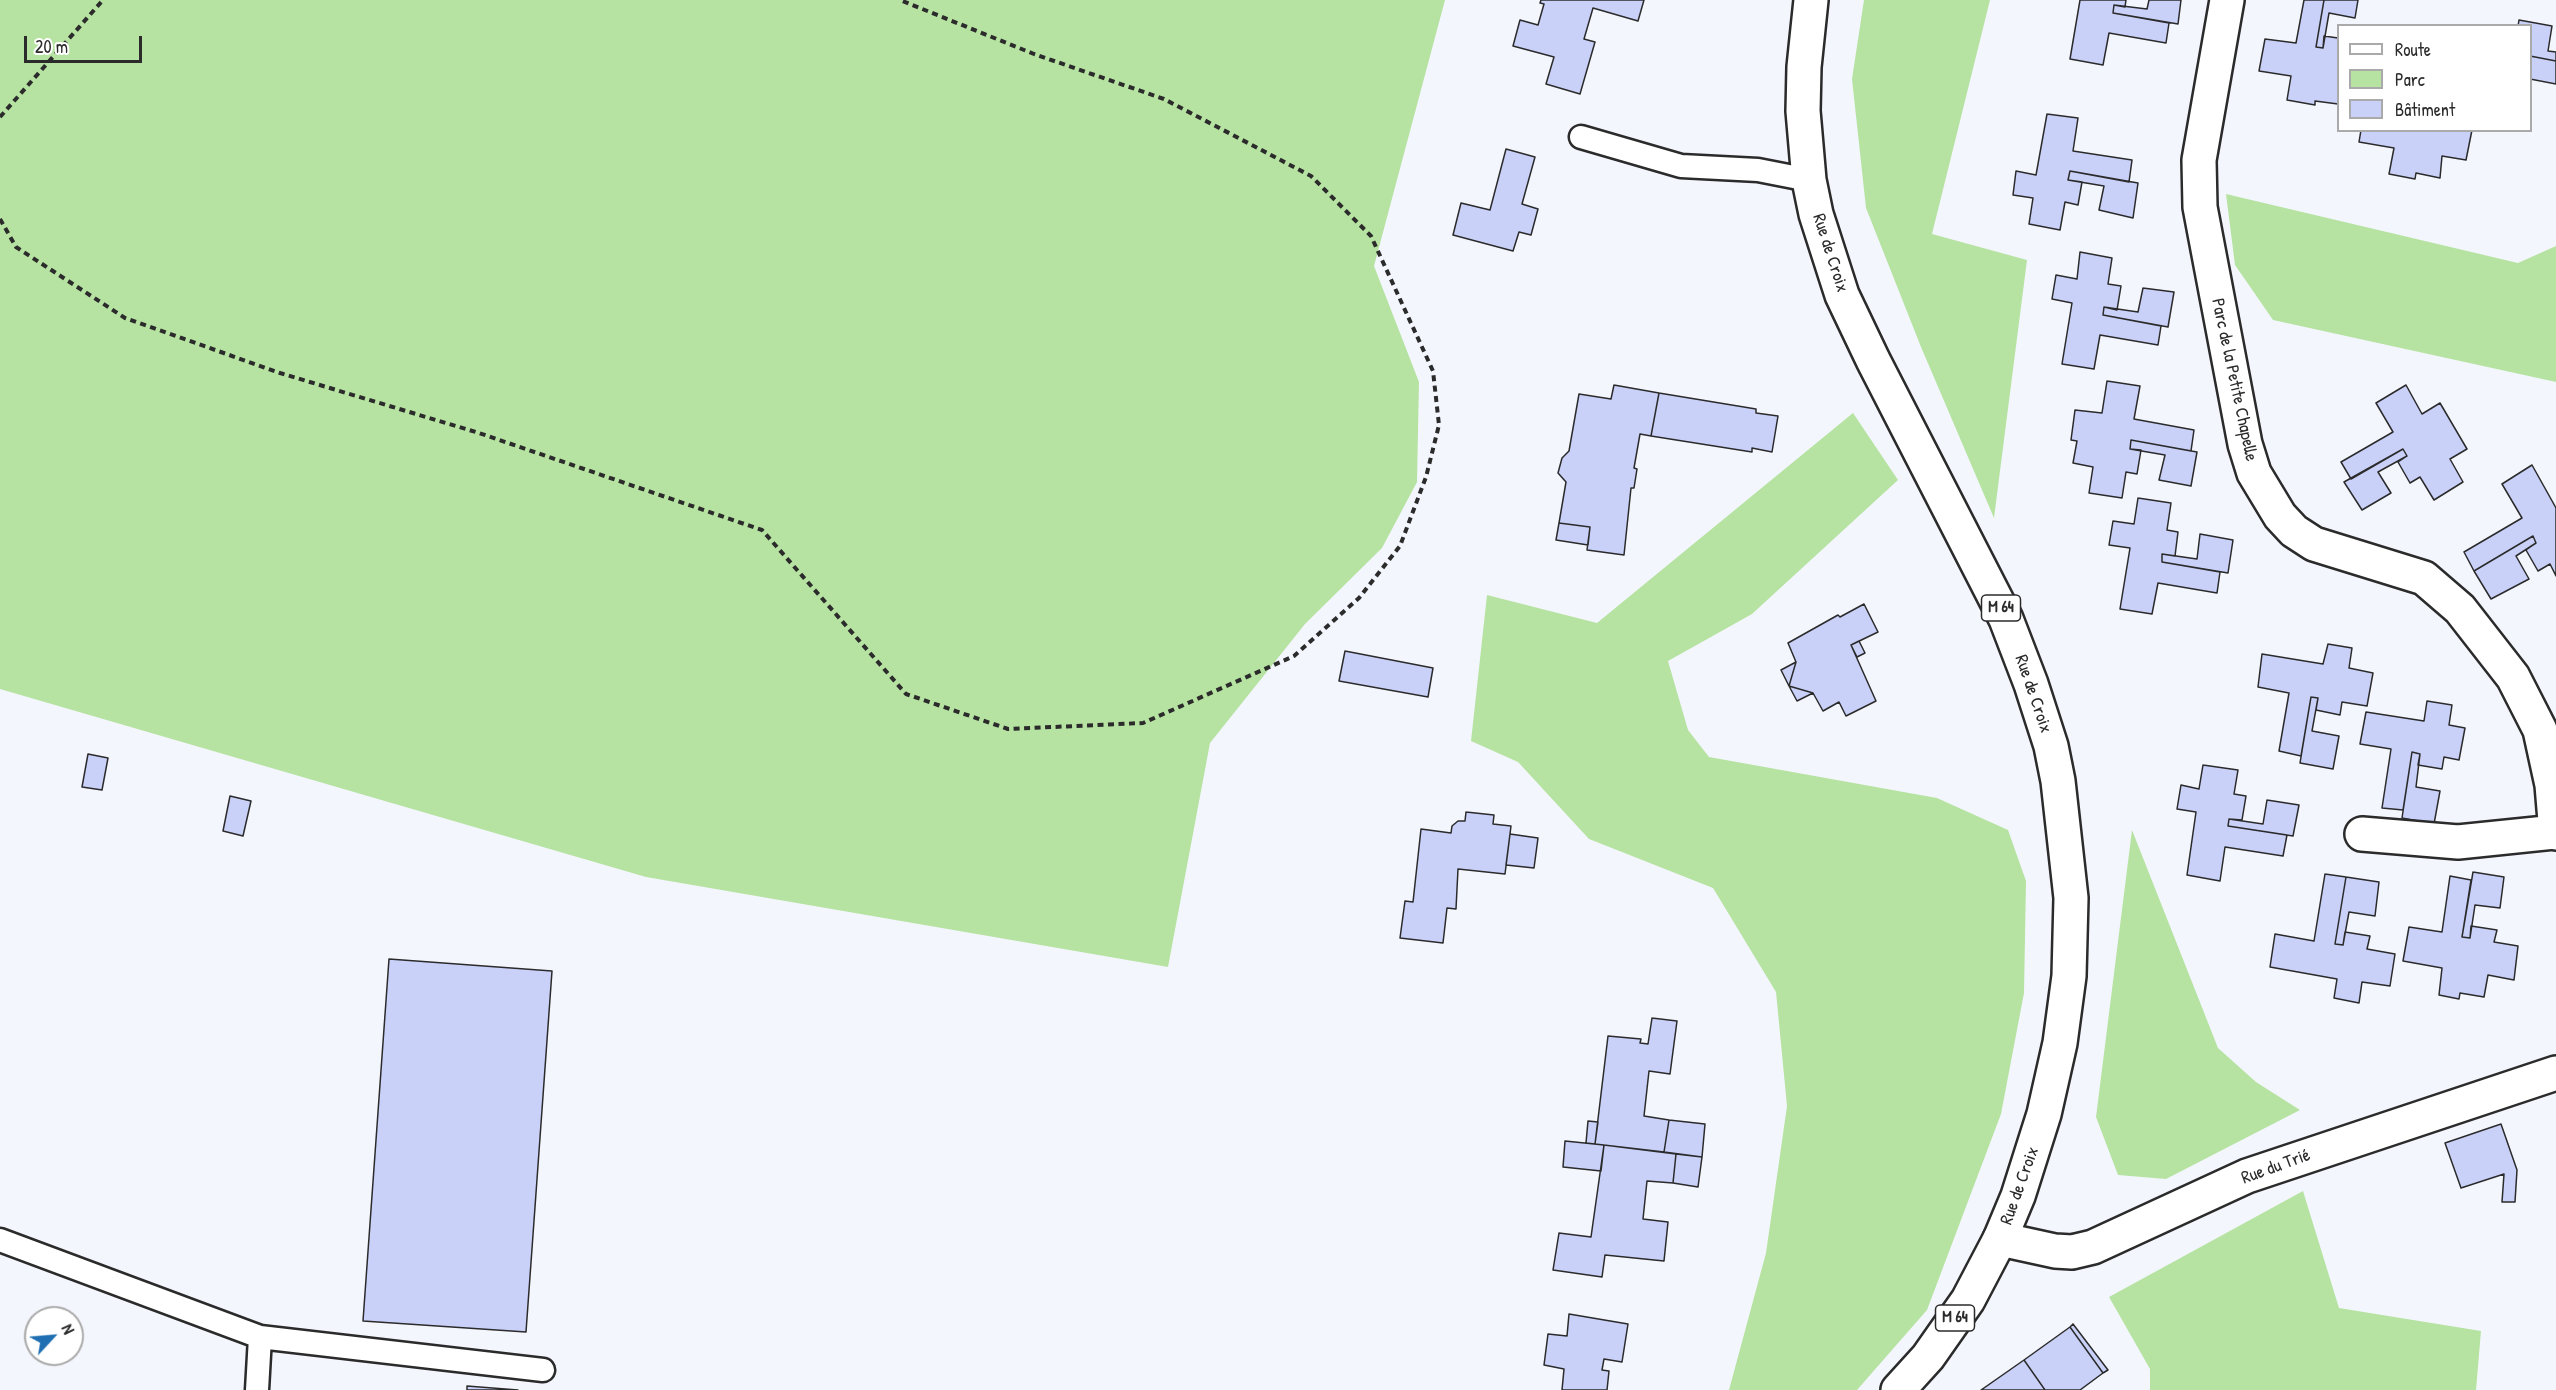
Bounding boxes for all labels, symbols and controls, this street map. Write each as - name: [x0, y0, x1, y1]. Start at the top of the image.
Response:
- scale bar: [27, 24, 146, 62]
- legend: [2337, 24, 2532, 132]
- text: 20 m: [35, 34, 68, 59]
- text: Route: [2395, 37, 2431, 62]
- text: Parc: [2395, 67, 2425, 92]
- text: Bâtiment: [2395, 97, 2455, 122]
- street label: Rue de Croix: [1807, 211, 1853, 295]
- street label: Parc de la Petite Chapelle: [2206, 297, 2262, 463]
- road number: M 64: [1982, 595, 2020, 621]
- street label: Rue de Croix: [2010, 652, 2056, 736]
- street label: Rue de Croix: [1996, 1144, 2044, 1228]
- street label: Rue du Trié: [2239, 1145, 2313, 1189]
- road number: M 64: [1936, 1305, 1974, 1331]
- north arrow: [24, 1306, 84, 1366]
- text: N: [57, 1320, 80, 1338]

